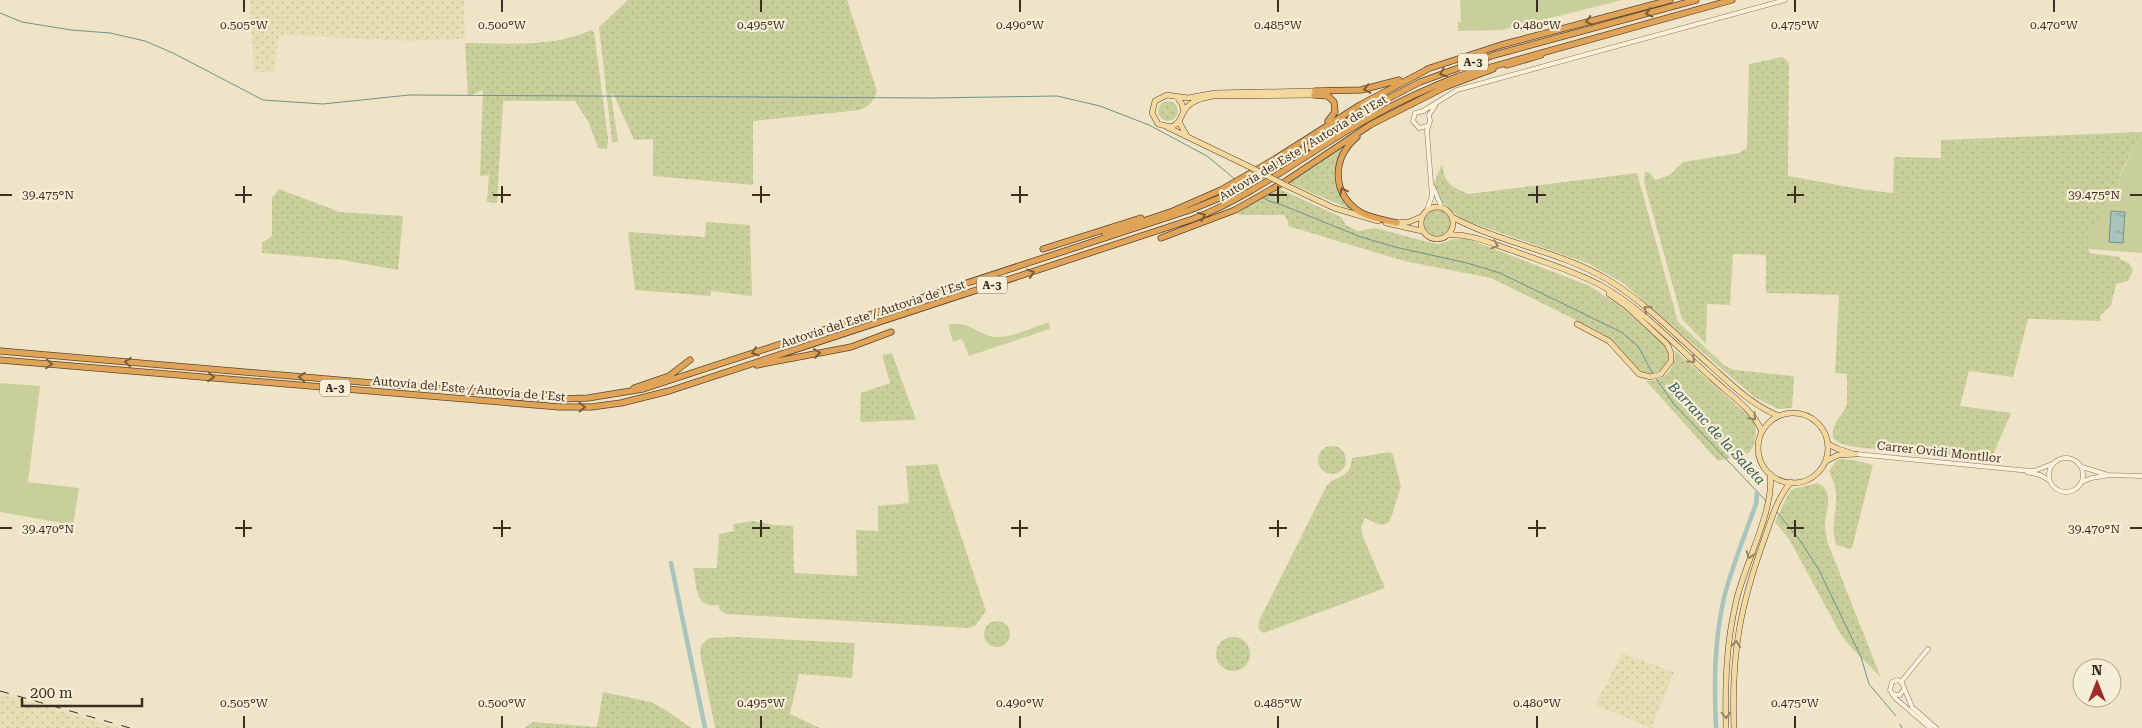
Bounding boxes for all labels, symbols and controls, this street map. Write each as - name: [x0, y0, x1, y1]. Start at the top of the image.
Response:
- one-way arrow: [1645, 7, 1654, 18]
- one-way arrow: [1585, 15, 1593, 26]
- text: 0.505°W: [220, 18, 269, 32]
- text: 0.500°W: [478, 18, 527, 32]
- text: 0.495°W: [737, 18, 786, 32]
- text: 0.490°W: [996, 18, 1045, 32]
- text: 0.485°W: [1254, 18, 1303, 32]
- text: 0.480°W: [1513, 18, 1562, 32]
- text: 0.475°W: [1771, 18, 1820, 32]
- text: 0.470°W: [2030, 18, 2079, 32]
- road number: A-3: [1458, 54, 1488, 70]
- one-way arrow: [1439, 66, 1448, 77]
- one-way arrow: [1363, 83, 1372, 93]
- street label: Autovía del Este / Autovia de l'Est: [1216, 92, 1390, 204]
- one-way arrow: [1339, 187, 1349, 196]
- text: 39.475°N: [22, 188, 74, 202]
- text: 39.475°N: [2068, 188, 2120, 202]
- one-way arrow: [1197, 212, 1206, 222]
- one-way arrow: [1490, 239, 1498, 249]
- one-way arrow: [1027, 268, 1035, 278]
- road number: A-3: [977, 276, 1007, 294]
- street label: Autovía del Este / Autovia de l'Est: [779, 277, 968, 351]
- one-way arrow: [1643, 306, 1652, 315]
- one-way arrow: [751, 347, 759, 357]
- one-way arrow: [814, 348, 822, 359]
- one-way arrow: [1687, 355, 1696, 364]
- one-way arrow: [123, 356, 131, 367]
- one-way arrow: [45, 358, 53, 369]
- one-way arrow: [207, 371, 215, 382]
- one-way arrow: [298, 371, 306, 382]
- street label: Autovía del Este / Autovia de l'Est: [372, 374, 567, 404]
- water label: Barranc de la Saleta: [1665, 378, 1769, 488]
- road number: A-3: [320, 379, 350, 396]
- one-way arrow: [578, 402, 586, 412]
- one-way arrow: [1747, 411, 1756, 420]
- street label: Carrer Ovidi Montllor: [1876, 439, 2002, 465]
- text: 39.470°N: [22, 522, 74, 536]
- text: 39.470°N: [2068, 522, 2120, 536]
- one-way arrow: [1746, 550, 1756, 559]
- one-way arrow: [1730, 640, 1741, 648]
- north arrow: [2072, 658, 2122, 708]
- text: N: [2092, 662, 2103, 678]
- scale bar: [22, 676, 142, 708]
- text: 200 m: [30, 684, 73, 702]
- text: 0.505°W: [220, 696, 269, 710]
- text: 0.500°W: [478, 696, 527, 710]
- text: 0.495°W: [737, 696, 786, 710]
- text: 0.490°W: [996, 696, 1045, 710]
- text: 0.485°W: [1254, 696, 1303, 710]
- text: 0.480°W: [1513, 696, 1562, 710]
- text: 0.475°W: [1771, 696, 1820, 710]
- one-way arrow: [1721, 711, 1731, 719]

